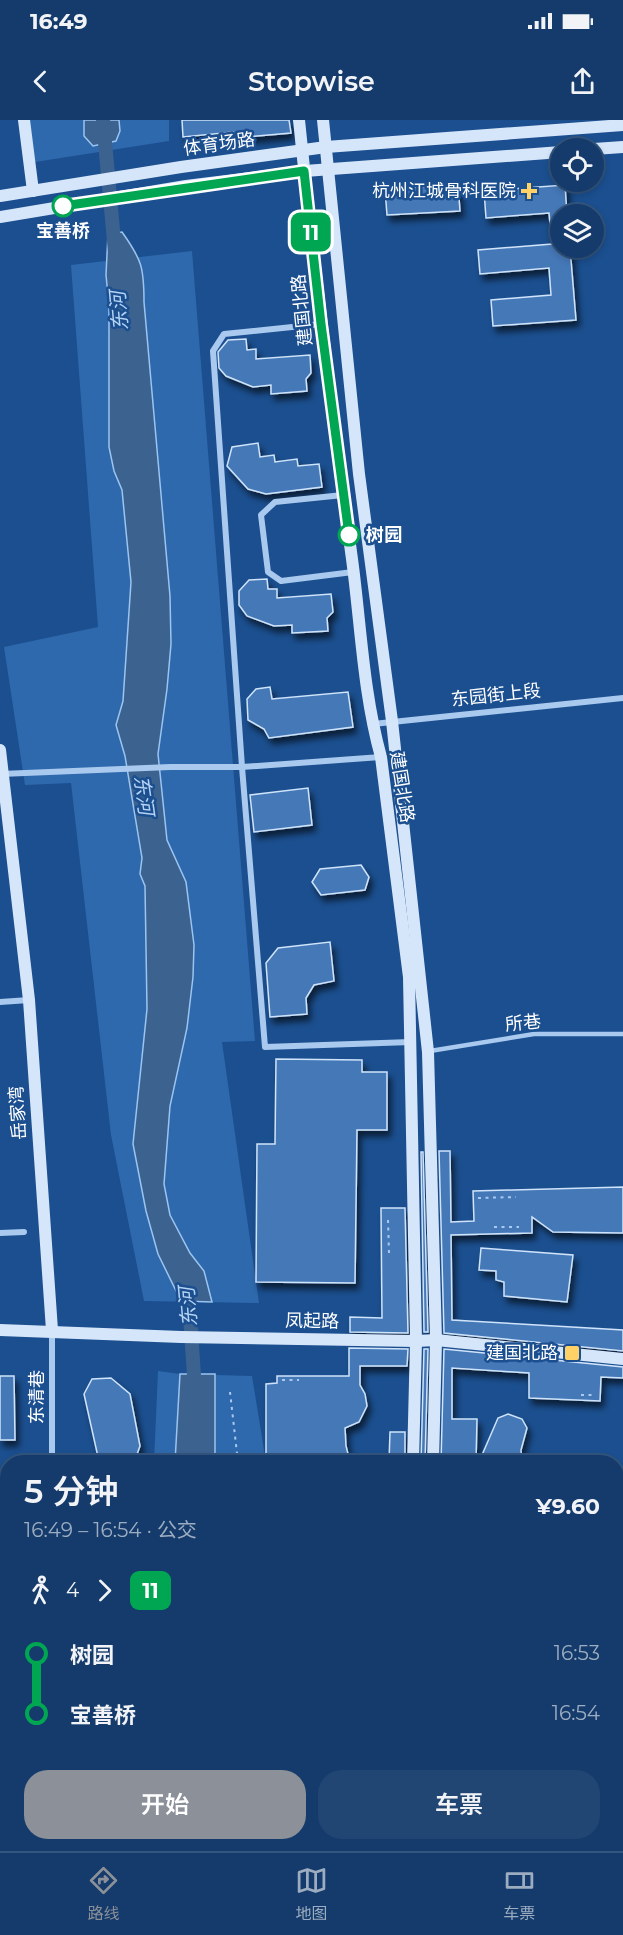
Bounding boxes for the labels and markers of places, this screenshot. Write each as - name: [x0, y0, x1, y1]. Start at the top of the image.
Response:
- place label: 杭州江城骨科医院: [372, 180, 516, 202]
- marker: 杭州江城骨科医院: [520, 182, 538, 200]
- marker: 宝善桥: [52, 195, 74, 217]
- place label: 宝善桥: [36, 220, 90, 242]
- marker: 树园: [338, 524, 360, 546]
- place label: 树园: [366, 524, 402, 546]
- place label: 建国北路: [486, 1342, 558, 1364]
- marker: 建国北路: [563, 1344, 581, 1362]

